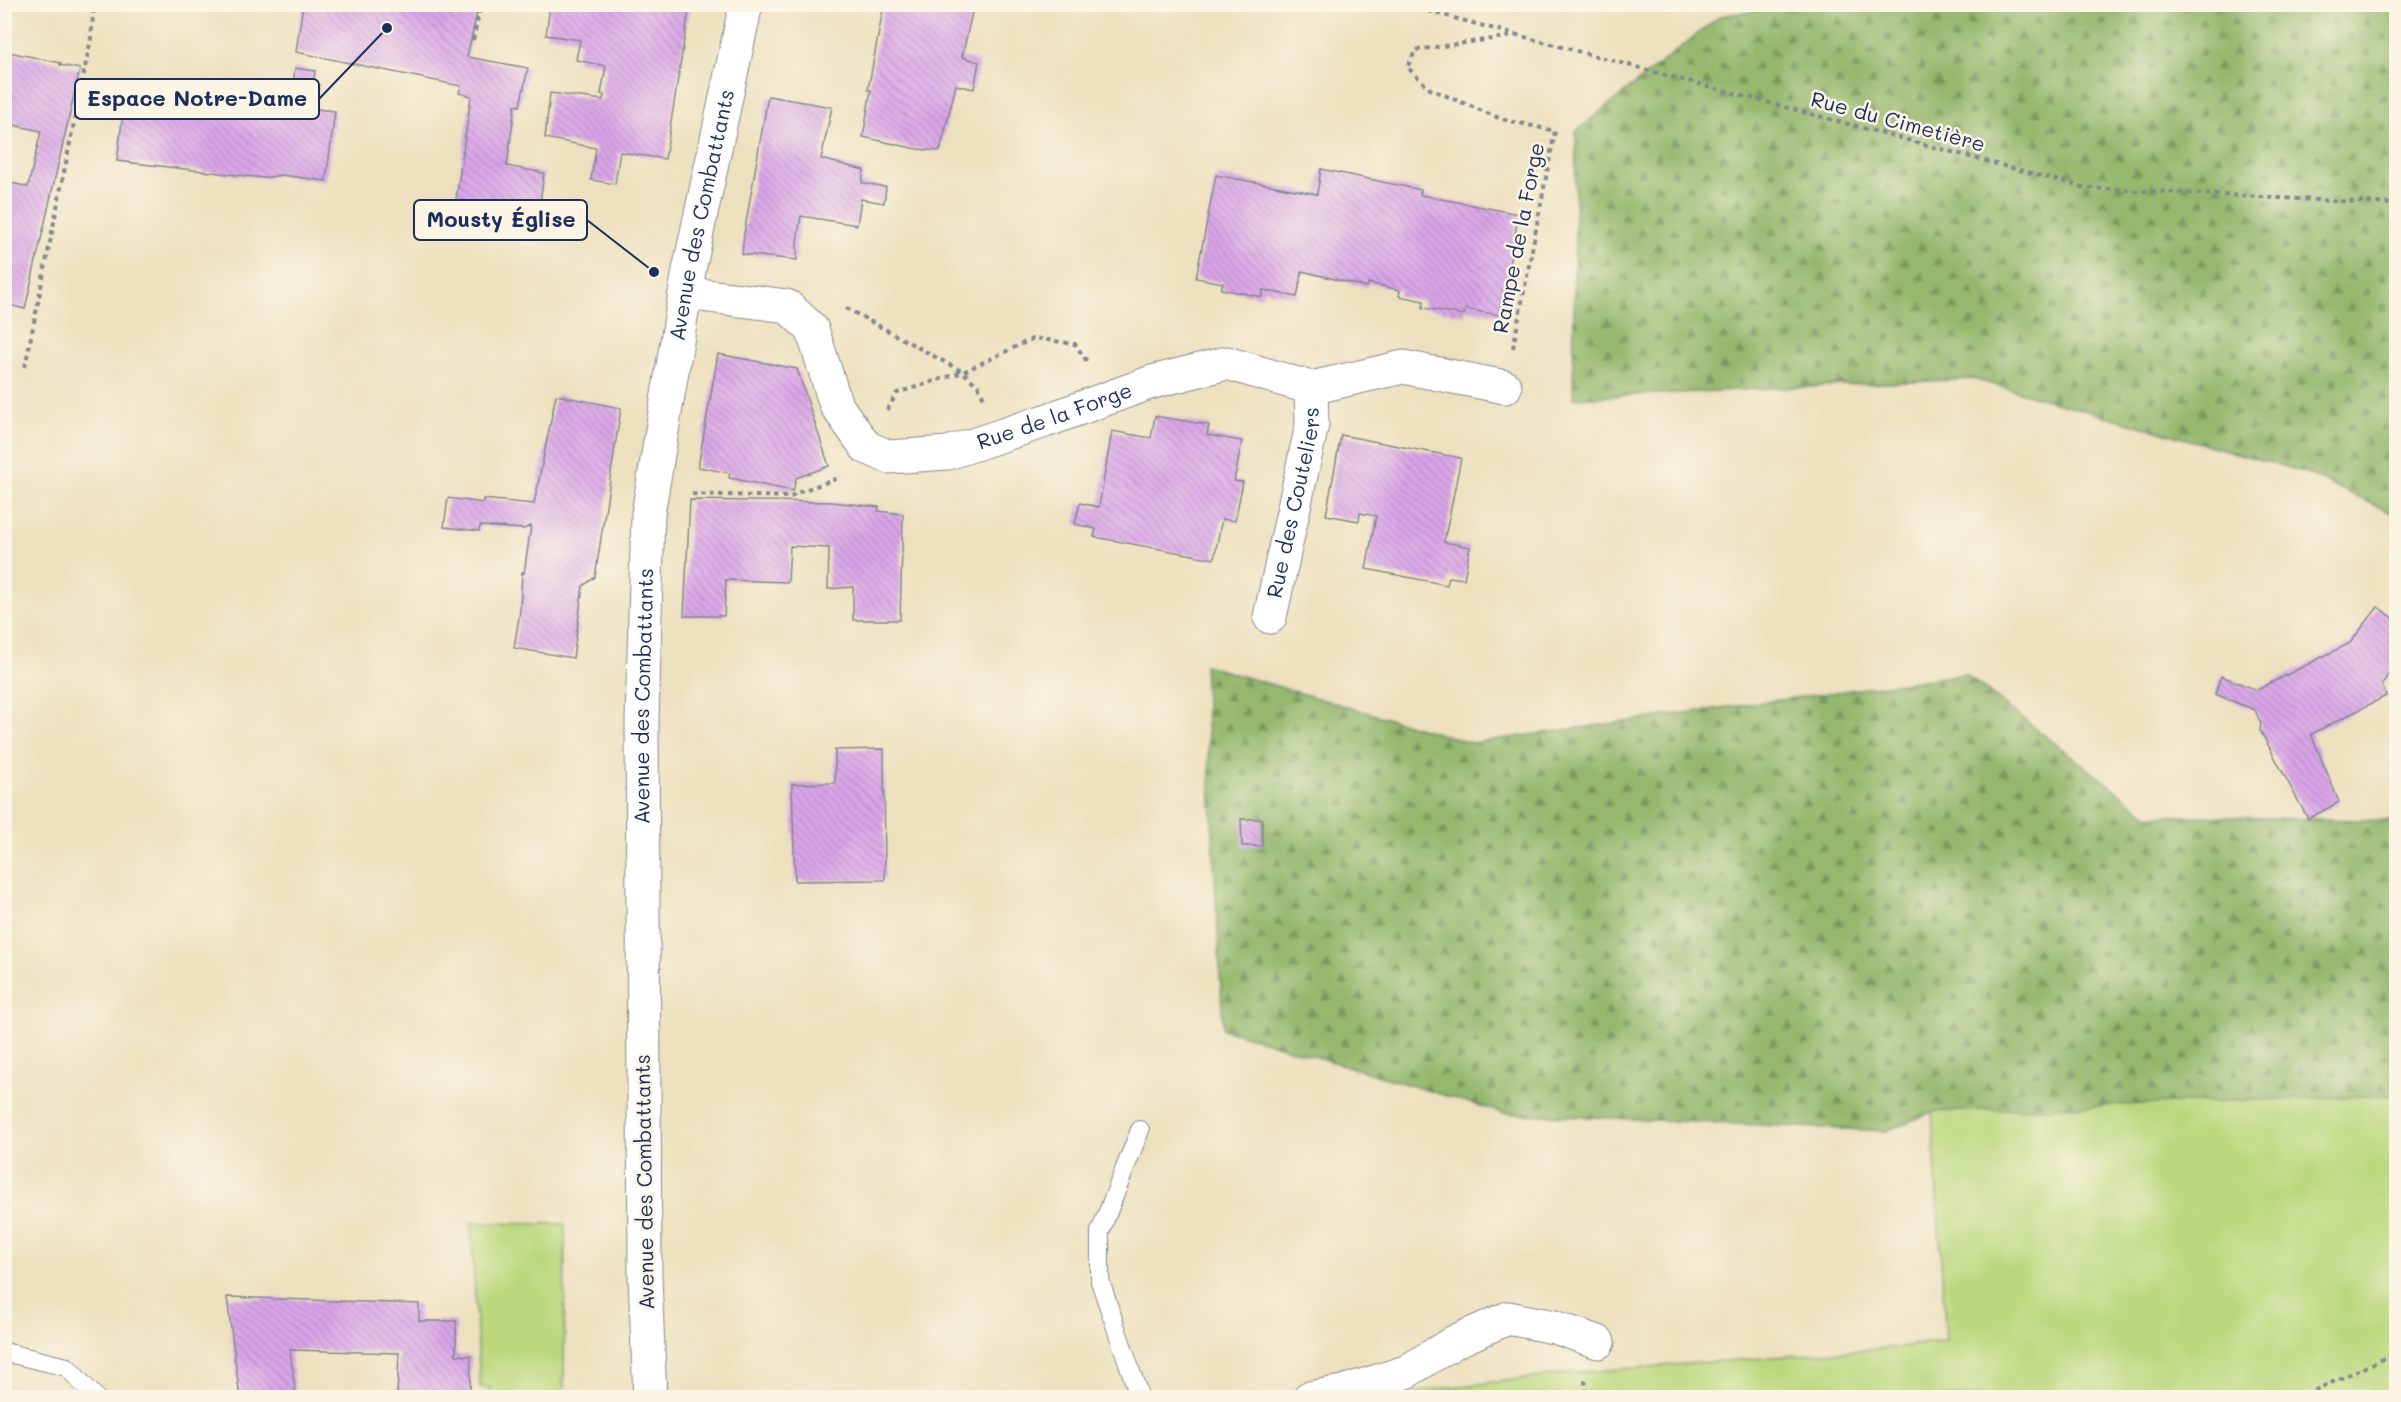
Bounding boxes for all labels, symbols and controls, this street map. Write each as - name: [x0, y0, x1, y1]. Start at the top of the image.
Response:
- callout: Espace Notre-Dame: [75, 79, 319, 119]
- text: Espace Notre-Dame: [87, 83, 307, 112]
- street label: Rue du Cimetière: [1808, 84, 1989, 157]
- street label: Avenue des Combattants: [662, 87, 739, 343]
- street label: Rampe de la Forge: [1486, 140, 1549, 335]
- callout: Mousty Église: [414, 200, 587, 240]
- text: Mousty Église: [426, 204, 576, 233]
- street label: Rue de la Forge: [973, 375, 1135, 455]
- street label: Rue des Couteliers: [1260, 407, 1324, 600]
- street label: Avenue des Combattants: [627, 568, 658, 824]
- street label: Avenue des Combattants: [628, 1054, 659, 1310]

